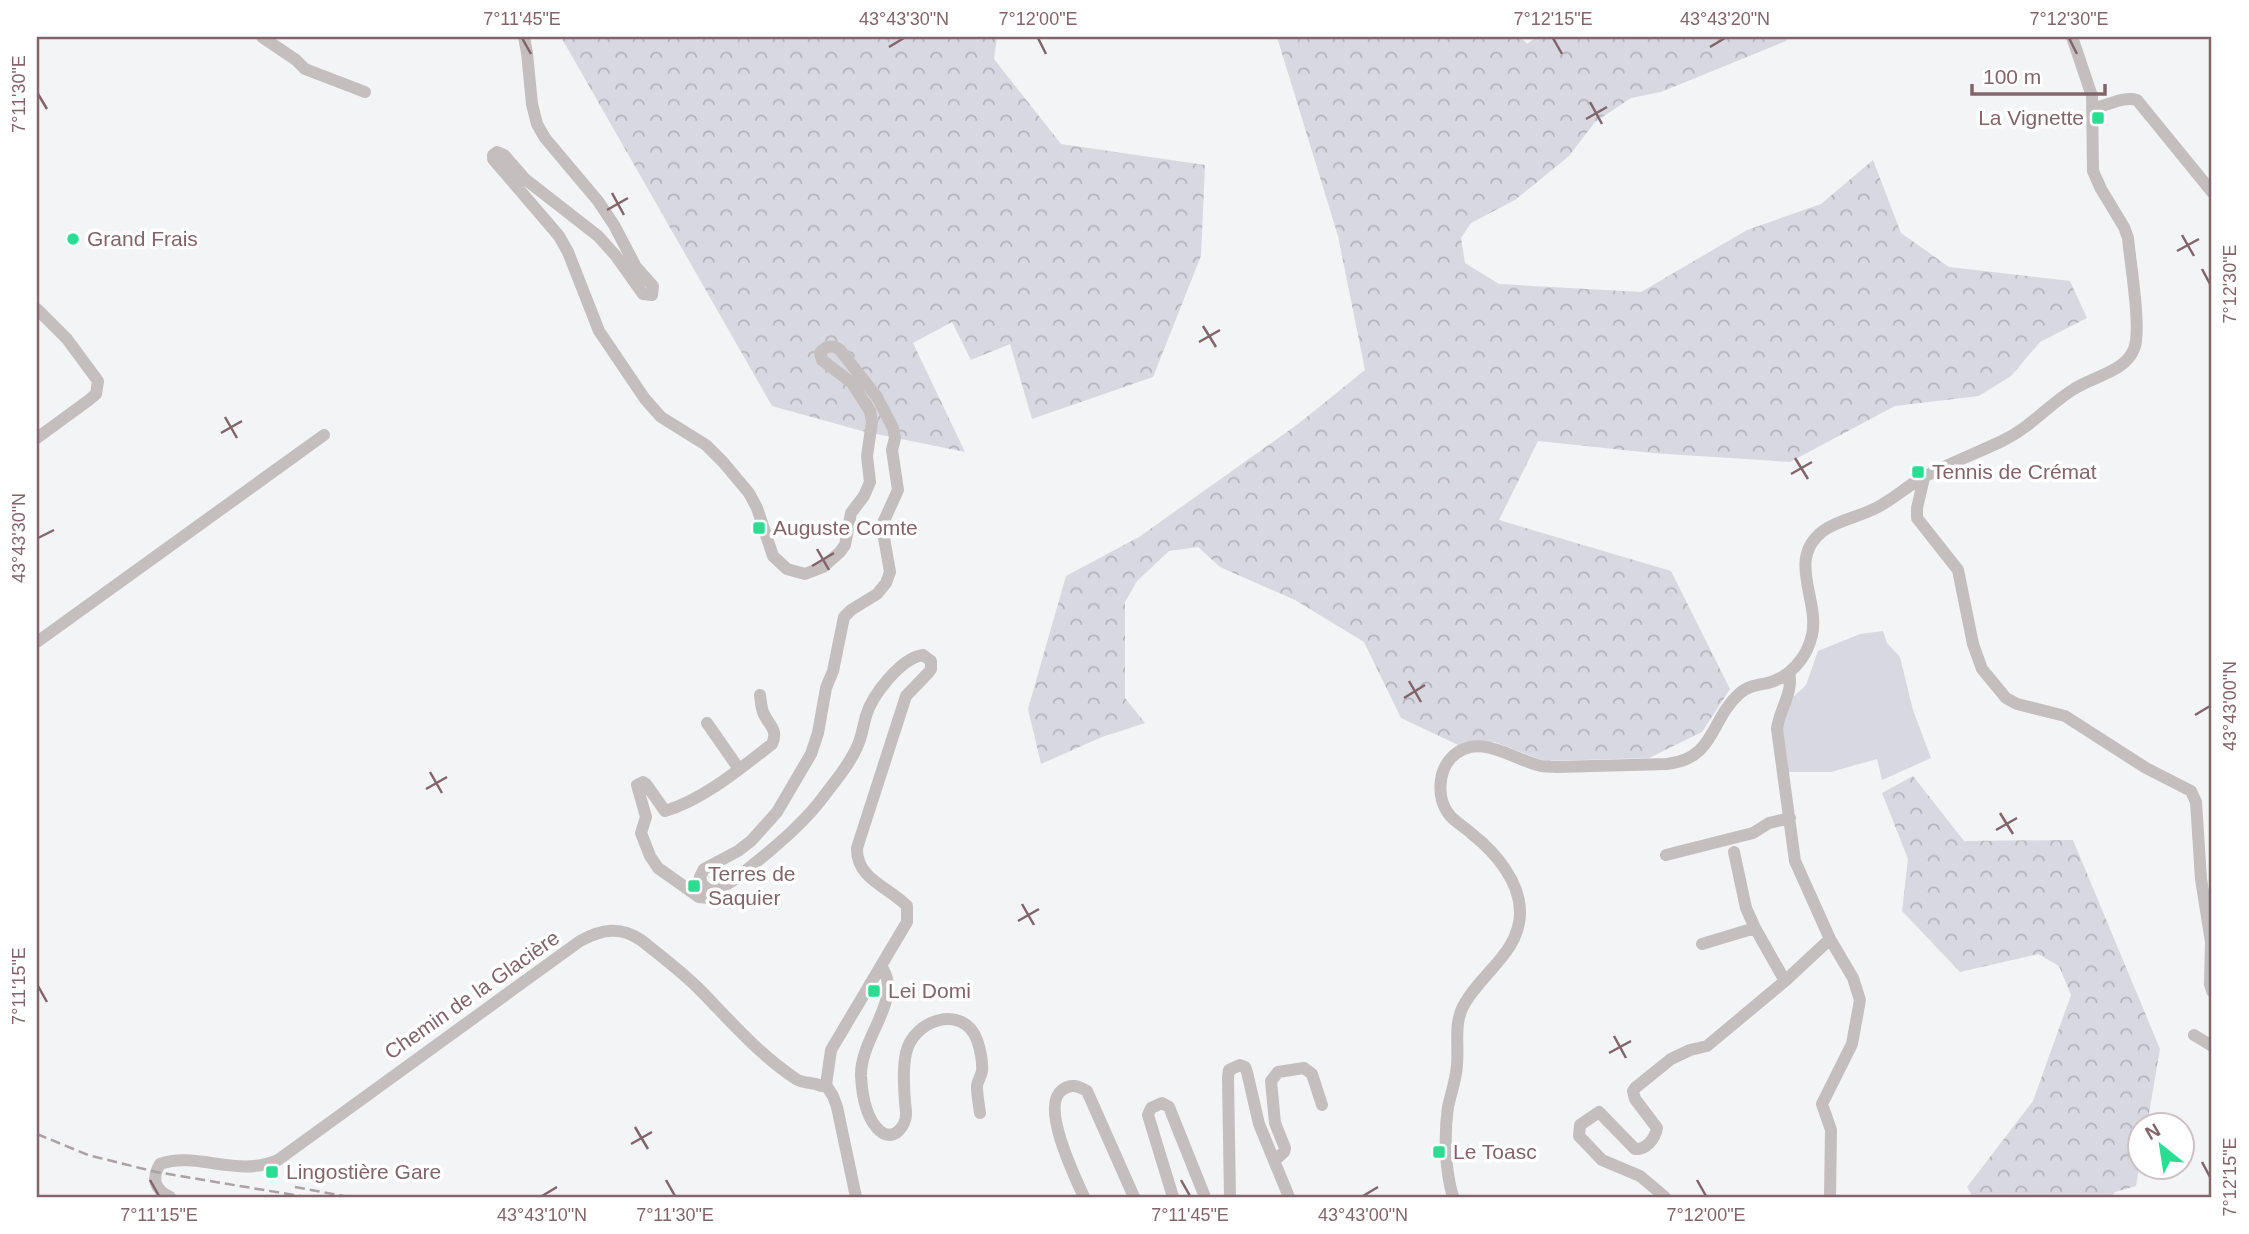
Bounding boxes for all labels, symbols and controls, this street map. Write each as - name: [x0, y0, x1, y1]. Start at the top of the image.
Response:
- text: 7°11'45"E: [483, 9, 561, 29]
- text: 43°43'30"N: [859, 9, 949, 29]
- text: 7°12'00"E: [998, 9, 1078, 29]
- text: 7°12'15"E: [1513, 9, 1593, 29]
- text: 43°43'20"N: [1680, 9, 1770, 29]
- text: 7°12'30"E: [2029, 9, 2109, 29]
- scale bar: [1972, 52, 2106, 96]
- text: 7°11'30"E: [9, 55, 29, 133]
- text: 100 m: [1983, 65, 2041, 88]
- place label: La Vignette: [1978, 106, 2084, 129]
- marker: La Vignette: [2090, 110, 2106, 126]
- place label: Grand Frais: [87, 227, 198, 250]
- marker: Grand Frais: [65, 231, 81, 247]
- text: 7°12'30"E: [2220, 244, 2240, 324]
- place label: Tennis de Crémat: [1932, 460, 2097, 483]
- marker: Tennis de Crémat: [1910, 464, 1926, 480]
- text: 43°43'30"N: [9, 493, 29, 583]
- place label: Auguste Comte: [773, 516, 918, 539]
- marker: Auguste Comte: [751, 520, 767, 536]
- text: 43°43'00"N: [2220, 661, 2240, 751]
- place label: Terres de Saquier: [708, 862, 796, 909]
- marker: Terres de Saquier: [686, 878, 702, 894]
- street label: Chemin de la Glacière: [380, 926, 563, 1064]
- text: 7°11'15"E: [9, 947, 29, 1025]
- place label: Lei Domi: [888, 979, 971, 1002]
- marker: Lei Domi: [866, 983, 882, 999]
- north arrow: [2126, 1112, 2196, 1182]
- text: N: [2142, 1119, 2164, 1144]
- text: 7°12'15"E: [2220, 1137, 2240, 1217]
- place label: Le Toasc: [1453, 1140, 1537, 1163]
- marker: Le Toasc: [1431, 1144, 1447, 1160]
- place label: Lingostière Gare: [286, 1160, 441, 1183]
- marker: Lingostière Gare: [264, 1164, 280, 1180]
- text: 7°11'15"E: [120, 1205, 198, 1225]
- text: 43°43'10"N: [497, 1205, 587, 1225]
- text: 7°11'30"E: [636, 1205, 714, 1225]
- text: 7°11'45"E: [1151, 1205, 1229, 1225]
- text: 43°43'00"N: [1318, 1205, 1408, 1225]
- text: 7°12'00"E: [1666, 1205, 1746, 1225]

